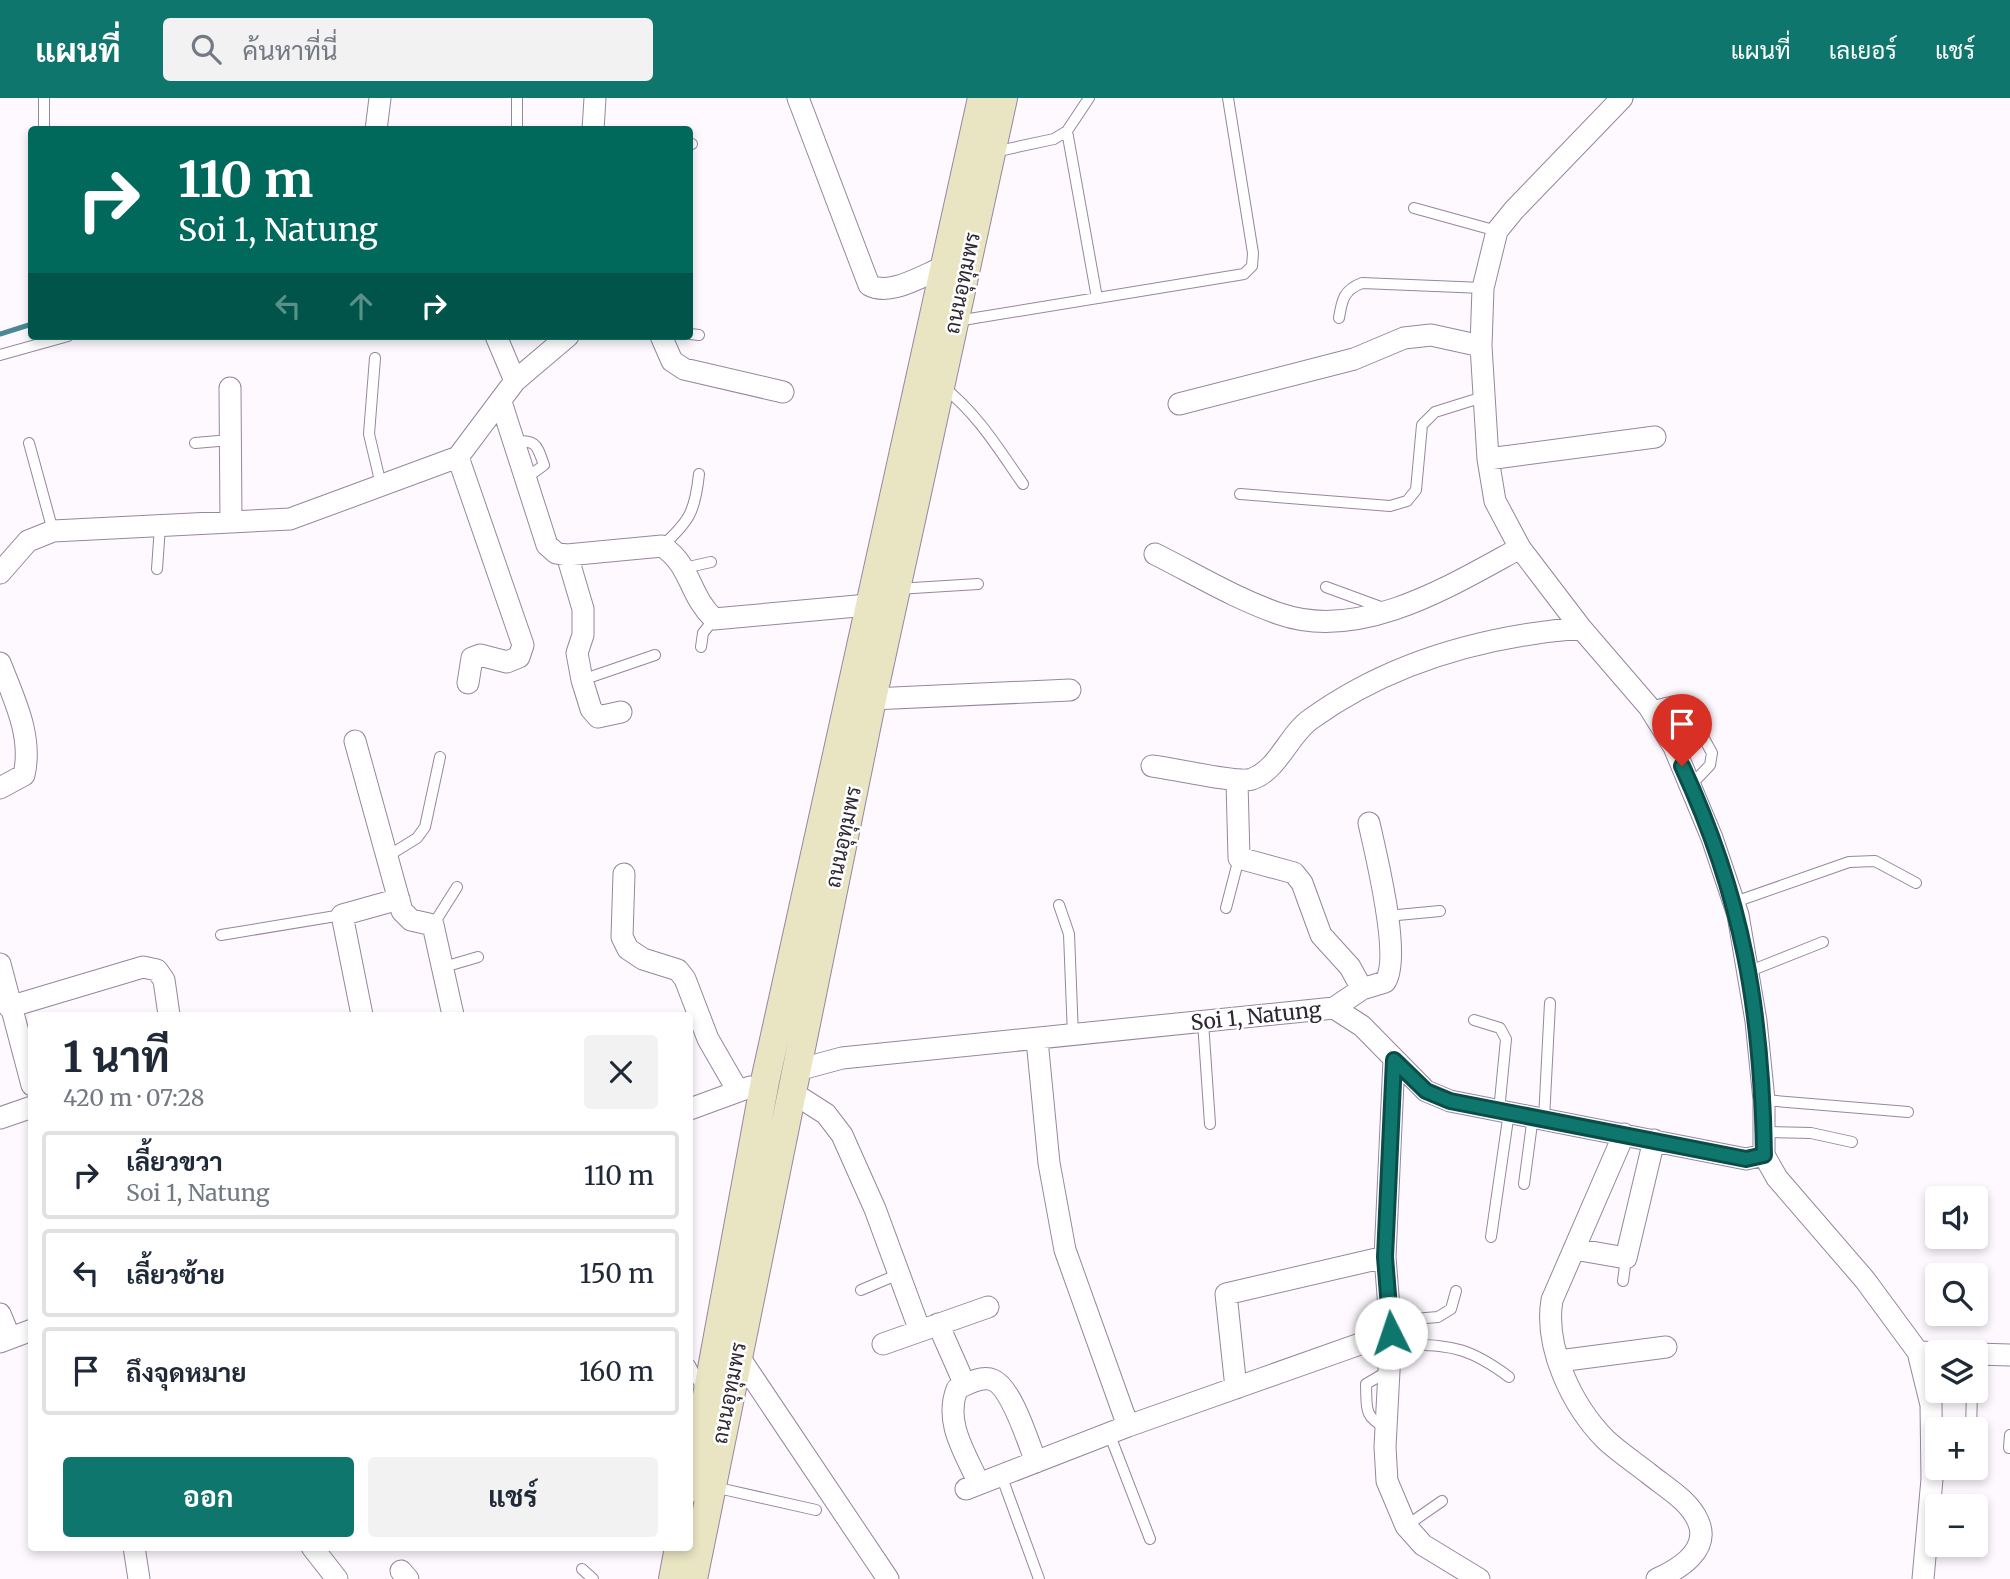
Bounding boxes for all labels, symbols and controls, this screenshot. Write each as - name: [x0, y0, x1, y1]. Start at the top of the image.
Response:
- search box: [163, 18, 653, 81]
- text: แผนที่: [35, 30, 121, 71]
- icon: search: [187, 30, 225, 68]
- text: ค้นหาที่นี่: [243, 34, 338, 67]
- text: แผนที่: [1731, 35, 1791, 66]
- text: เลเยอร์: [1829, 35, 1897, 66]
- text: แชร์: [1935, 35, 1975, 66]
- text: 110 m: [178, 149, 313, 210]
- icon: right: [63, 154, 154, 245]
- text: Soi 1, Natung: [178, 210, 378, 250]
- street label: ถนนอุทุมพร: [938, 230, 987, 337]
- icon: left: [269, 287, 307, 325]
- icon: ahead: [342, 287, 380, 325]
- icon: right: [415, 287, 453, 325]
- pin: [1652, 694, 1712, 766]
- icon: arrive: [1663, 705, 1701, 743]
- street label: ถนนอุทุมพร: [819, 784, 868, 891]
- street label: Soi 1, Natung: [1189, 996, 1323, 1036]
- text: 1 นาที: [63, 1031, 170, 1083]
- button: close: [584, 1035, 658, 1109]
- text: 420 m · 07:28: [63, 1083, 204, 1112]
- text: เลี้ยวขวา: [126, 1145, 223, 1178]
- icon: right: [67, 1156, 105, 1194]
- text: 110 m: [584, 1159, 654, 1192]
- text: Soi 1, Natung: [126, 1178, 270, 1207]
- map controls: [1925, 1186, 1988, 1557]
- button: sound: [1925, 1186, 1988, 1249]
- icon: left: [67, 1254, 105, 1292]
- text: 150 m: [580, 1257, 654, 1290]
- text: เลี้ยวซ้าย: [126, 1258, 225, 1291]
- button: search: [1925, 1263, 1988, 1326]
- position arrow: [1354, 1296, 1428, 1370]
- street label: ถนนอุทุมพร: [706, 1340, 753, 1446]
- button: layers: [1925, 1340, 1988, 1403]
- icon: arrive: [67, 1352, 105, 1390]
- text: 160 m: [579, 1355, 654, 1388]
- text: ถึงจุดหมาย: [126, 1356, 247, 1389]
- button: +: [1925, 1417, 1988, 1480]
- button: ออก: [63, 1457, 354, 1537]
- button: แชร์: [368, 1457, 658, 1537]
- button: −: [1925, 1494, 1988, 1557]

